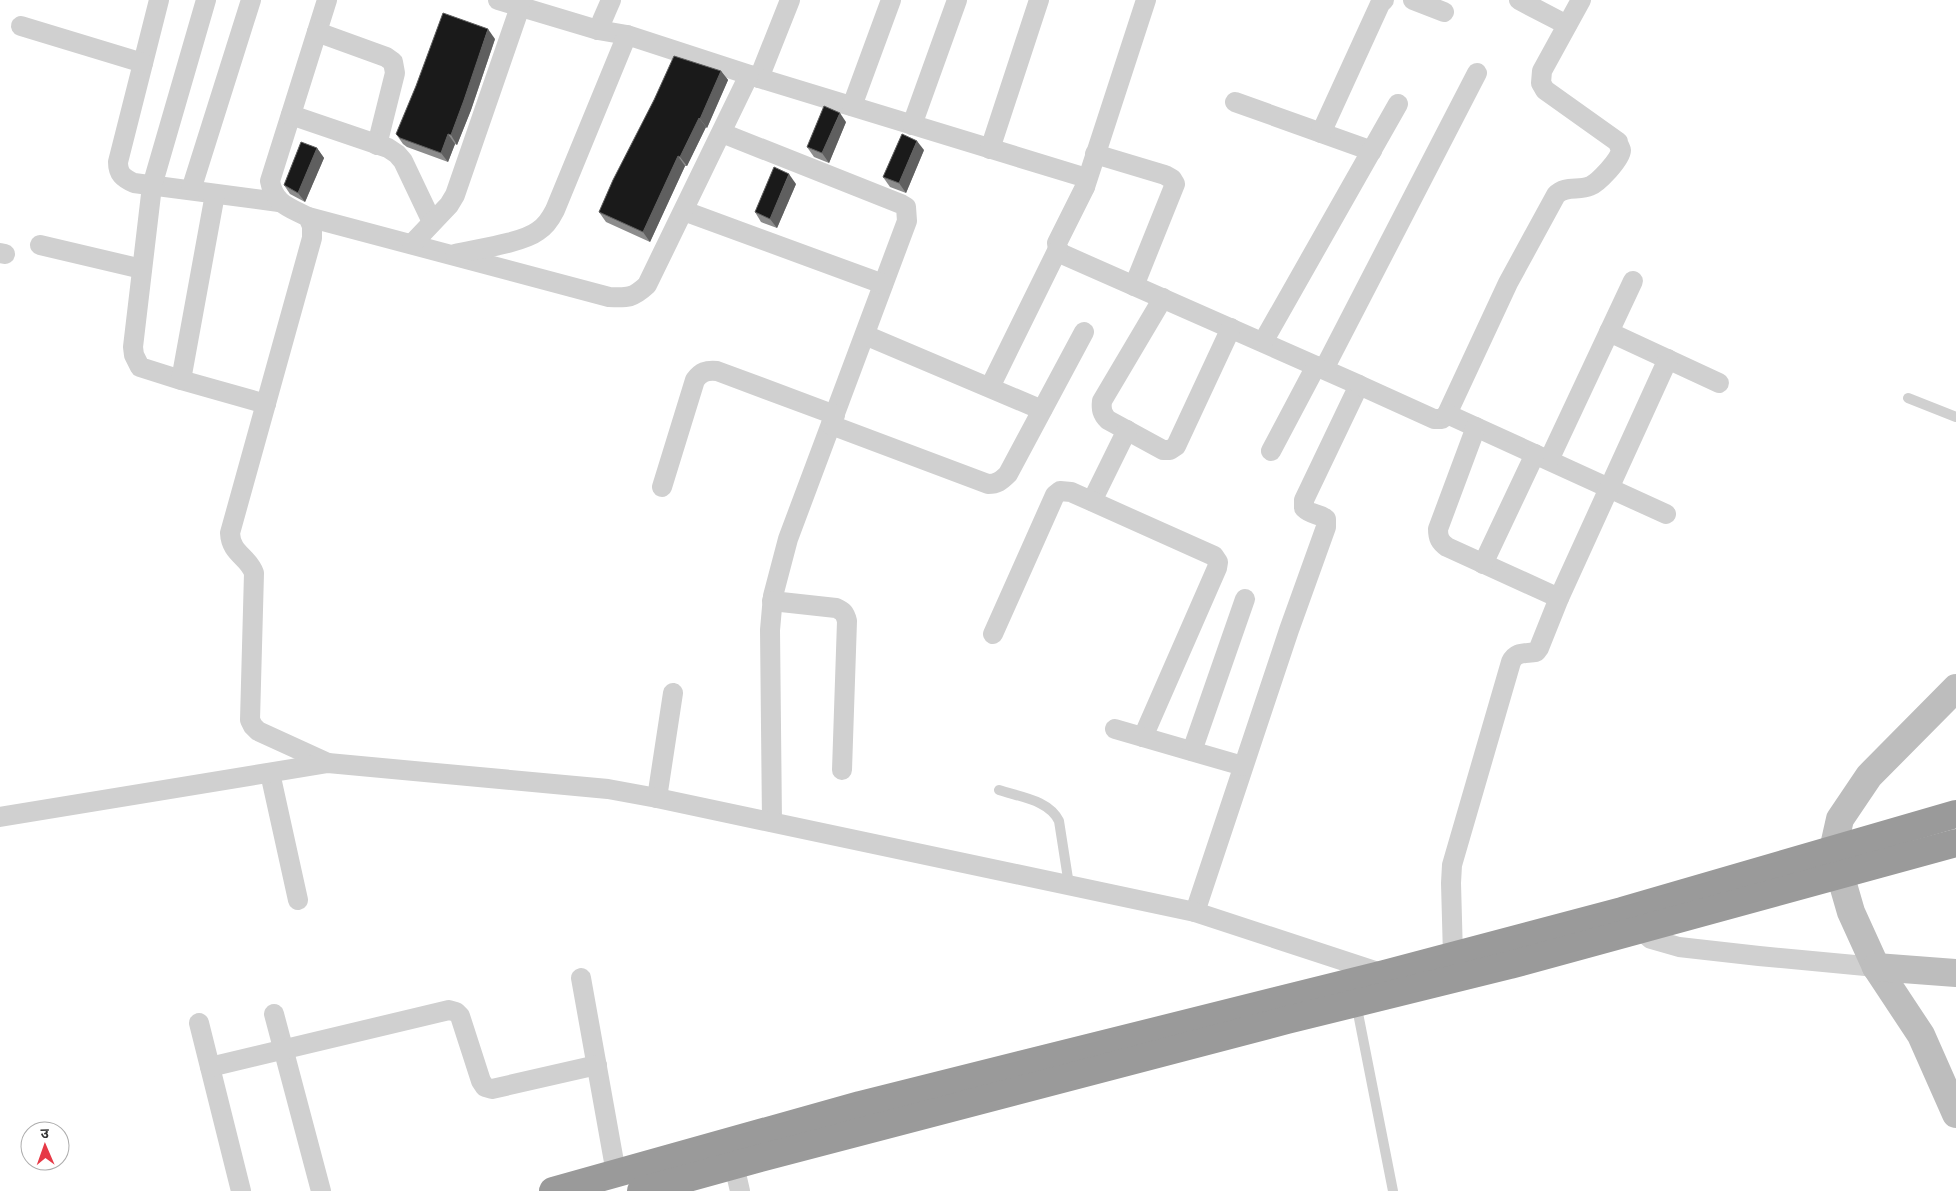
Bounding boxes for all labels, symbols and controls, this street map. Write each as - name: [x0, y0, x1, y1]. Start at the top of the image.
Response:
- north arrow: [20, 1121, 70, 1171]
- text: उ: [40, 1124, 50, 1142]

